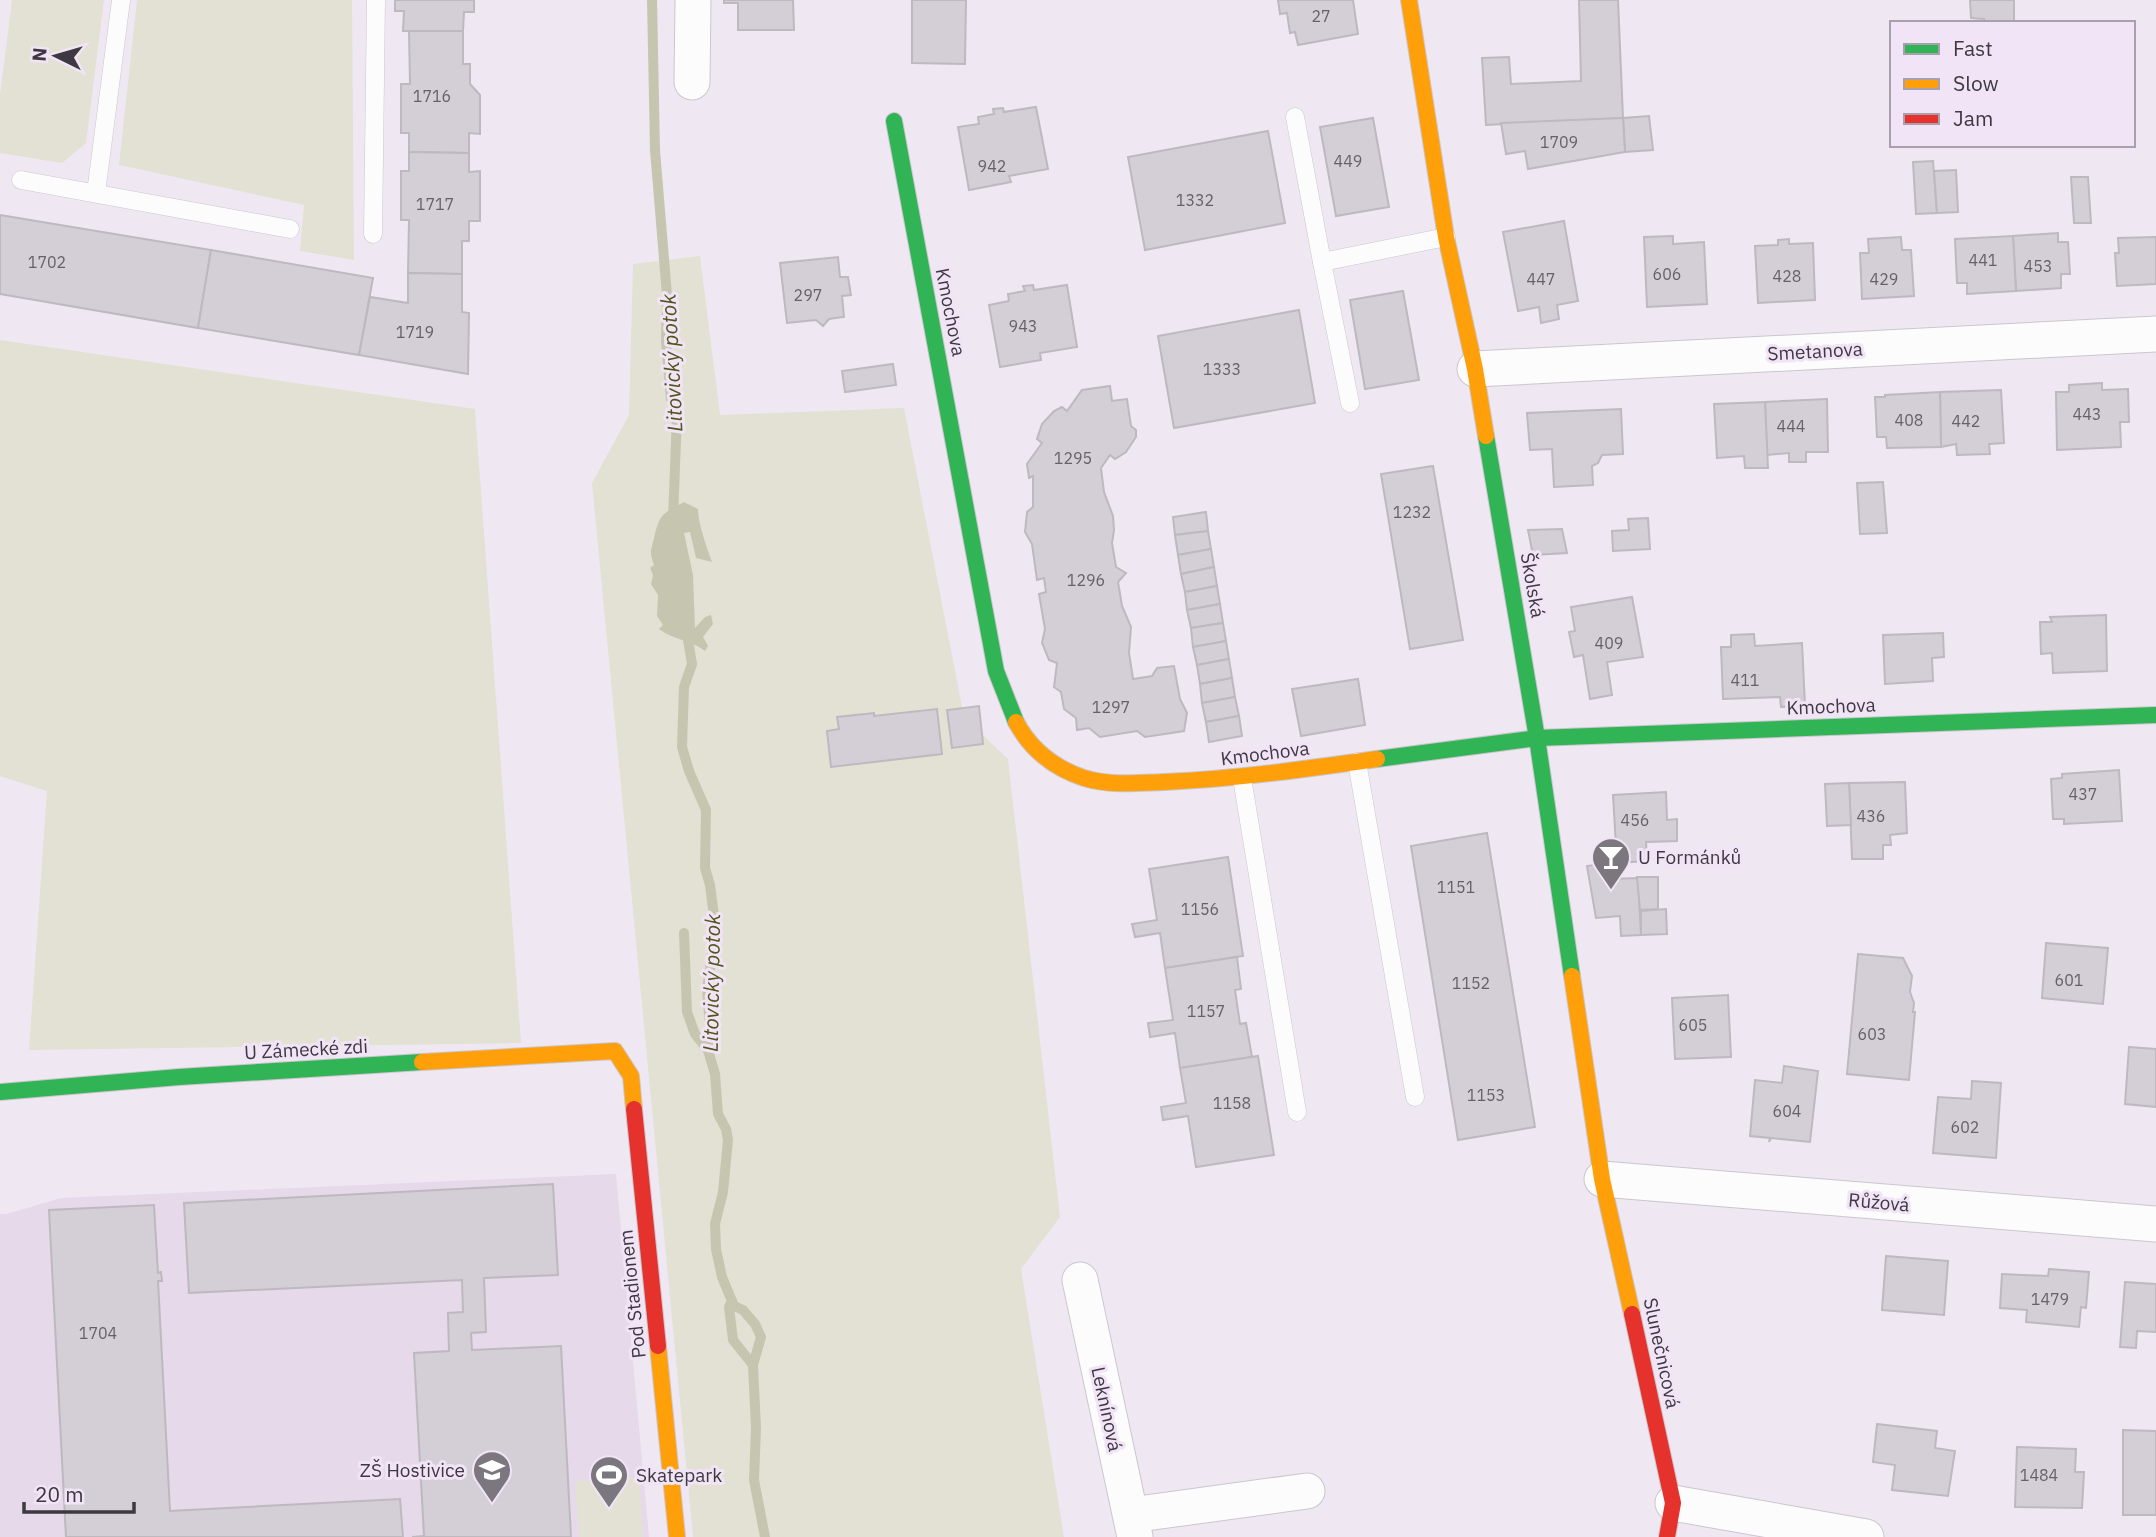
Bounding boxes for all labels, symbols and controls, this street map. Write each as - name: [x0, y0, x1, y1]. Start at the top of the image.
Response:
- house number: 27: [1311, 6, 1331, 26]
- north arrow: [21, 21, 91, 91]
- legend: [1890, 21, 2135, 147]
- text: Fast: [1953, 34, 1993, 62]
- text: N: [27, 47, 52, 62]
- text: Slow: [1953, 69, 1999, 97]
- house number: 1716: [413, 86, 451, 106]
- text: Jam: [1953, 104, 1993, 132]
- house number: 1709: [1540, 132, 1578, 152]
- house number: 449: [1334, 151, 1362, 171]
- house number: 942: [978, 156, 1006, 176]
- house number: 1332: [1176, 190, 1214, 210]
- house number: 1717: [416, 194, 454, 214]
- house number: 441: [1969, 250, 1997, 270]
- house number: 1702: [28, 252, 66, 272]
- house number: 453: [2024, 256, 2052, 276]
- house number: 606: [1653, 264, 1681, 284]
- street label: Kmochova: [931, 266, 971, 358]
- house number: 428: [1773, 266, 1801, 286]
- house number: 447: [1527, 269, 1555, 289]
- house number: 429: [1870, 269, 1898, 289]
- house number: 297: [794, 285, 822, 305]
- water label: Litovický potok: [653, 292, 689, 433]
- house number: 943: [1009, 316, 1037, 336]
- house number: 1719: [396, 322, 434, 342]
- street label: Smetanova: [1767, 337, 1863, 365]
- house number: 1333: [1203, 359, 1241, 379]
- house number: 443: [2073, 404, 2101, 424]
- house number: 408: [1895, 410, 1923, 430]
- house number: 442: [1952, 411, 1980, 431]
- house number: 444: [1777, 416, 1805, 436]
- house number: 1295: [1054, 448, 1092, 468]
- house number: 1232: [1393, 502, 1431, 522]
- street label: Školská: [1515, 550, 1551, 620]
- house number: 1296: [1067, 570, 1105, 590]
- house number: 409: [1595, 633, 1623, 653]
- house number: 411: [1731, 670, 1759, 690]
- street label: Kmochova: [1786, 692, 1876, 720]
- house number: 1297: [1092, 697, 1130, 717]
- street label: Kmochova: [1219, 736, 1311, 770]
- house number: 437: [2069, 784, 2097, 804]
- house number: 436: [1857, 806, 1885, 826]
- house number: 456: [1621, 810, 1649, 830]
- bar icon: U Formánků: [1590, 836, 1632, 891]
- place label: U Formánků: [1638, 845, 1741, 869]
- house number: 1151: [1437, 877, 1475, 897]
- house number: 1156: [1181, 899, 1219, 919]
- water label: Litovický potok: [696, 913, 726, 1052]
- house number: 601: [2055, 970, 2083, 990]
- house number: 1152: [1452, 973, 1490, 993]
- house number: 1157: [1187, 1001, 1225, 1021]
- house number: 605: [1679, 1015, 1707, 1035]
- house number: 603: [1858, 1024, 1886, 1044]
- street label: U Zámecké zdi: [243, 1034, 369, 1064]
- house number: 1153: [1467, 1085, 1505, 1105]
- house number: 1158: [1213, 1093, 1251, 1113]
- house number: 604: [1773, 1101, 1801, 1121]
- house number: 602: [1951, 1117, 1979, 1137]
- street label: Růžová: [1847, 1187, 1911, 1217]
- street label: Pod Stadionem: [613, 1228, 651, 1360]
- house number: 1479: [2031, 1289, 2069, 1309]
- street label: Slunečnicová: [1639, 1295, 1685, 1411]
- house number: 1704: [79, 1323, 117, 1343]
- street label: Leknínová: [1086, 1364, 1128, 1454]
- school or university icon: ZŠ Hostivice: [471, 1449, 513, 1504]
- sports icon: Skatepark: [588, 1454, 630, 1509]
- place label: ZŠ Hostivice: [360, 1458, 465, 1482]
- place label: Skatepark: [636, 1463, 722, 1487]
- house number: 1484: [2020, 1465, 2058, 1485]
- scale bar: [24, 1470, 135, 1514]
- text: 20 m: [35, 1480, 84, 1508]

